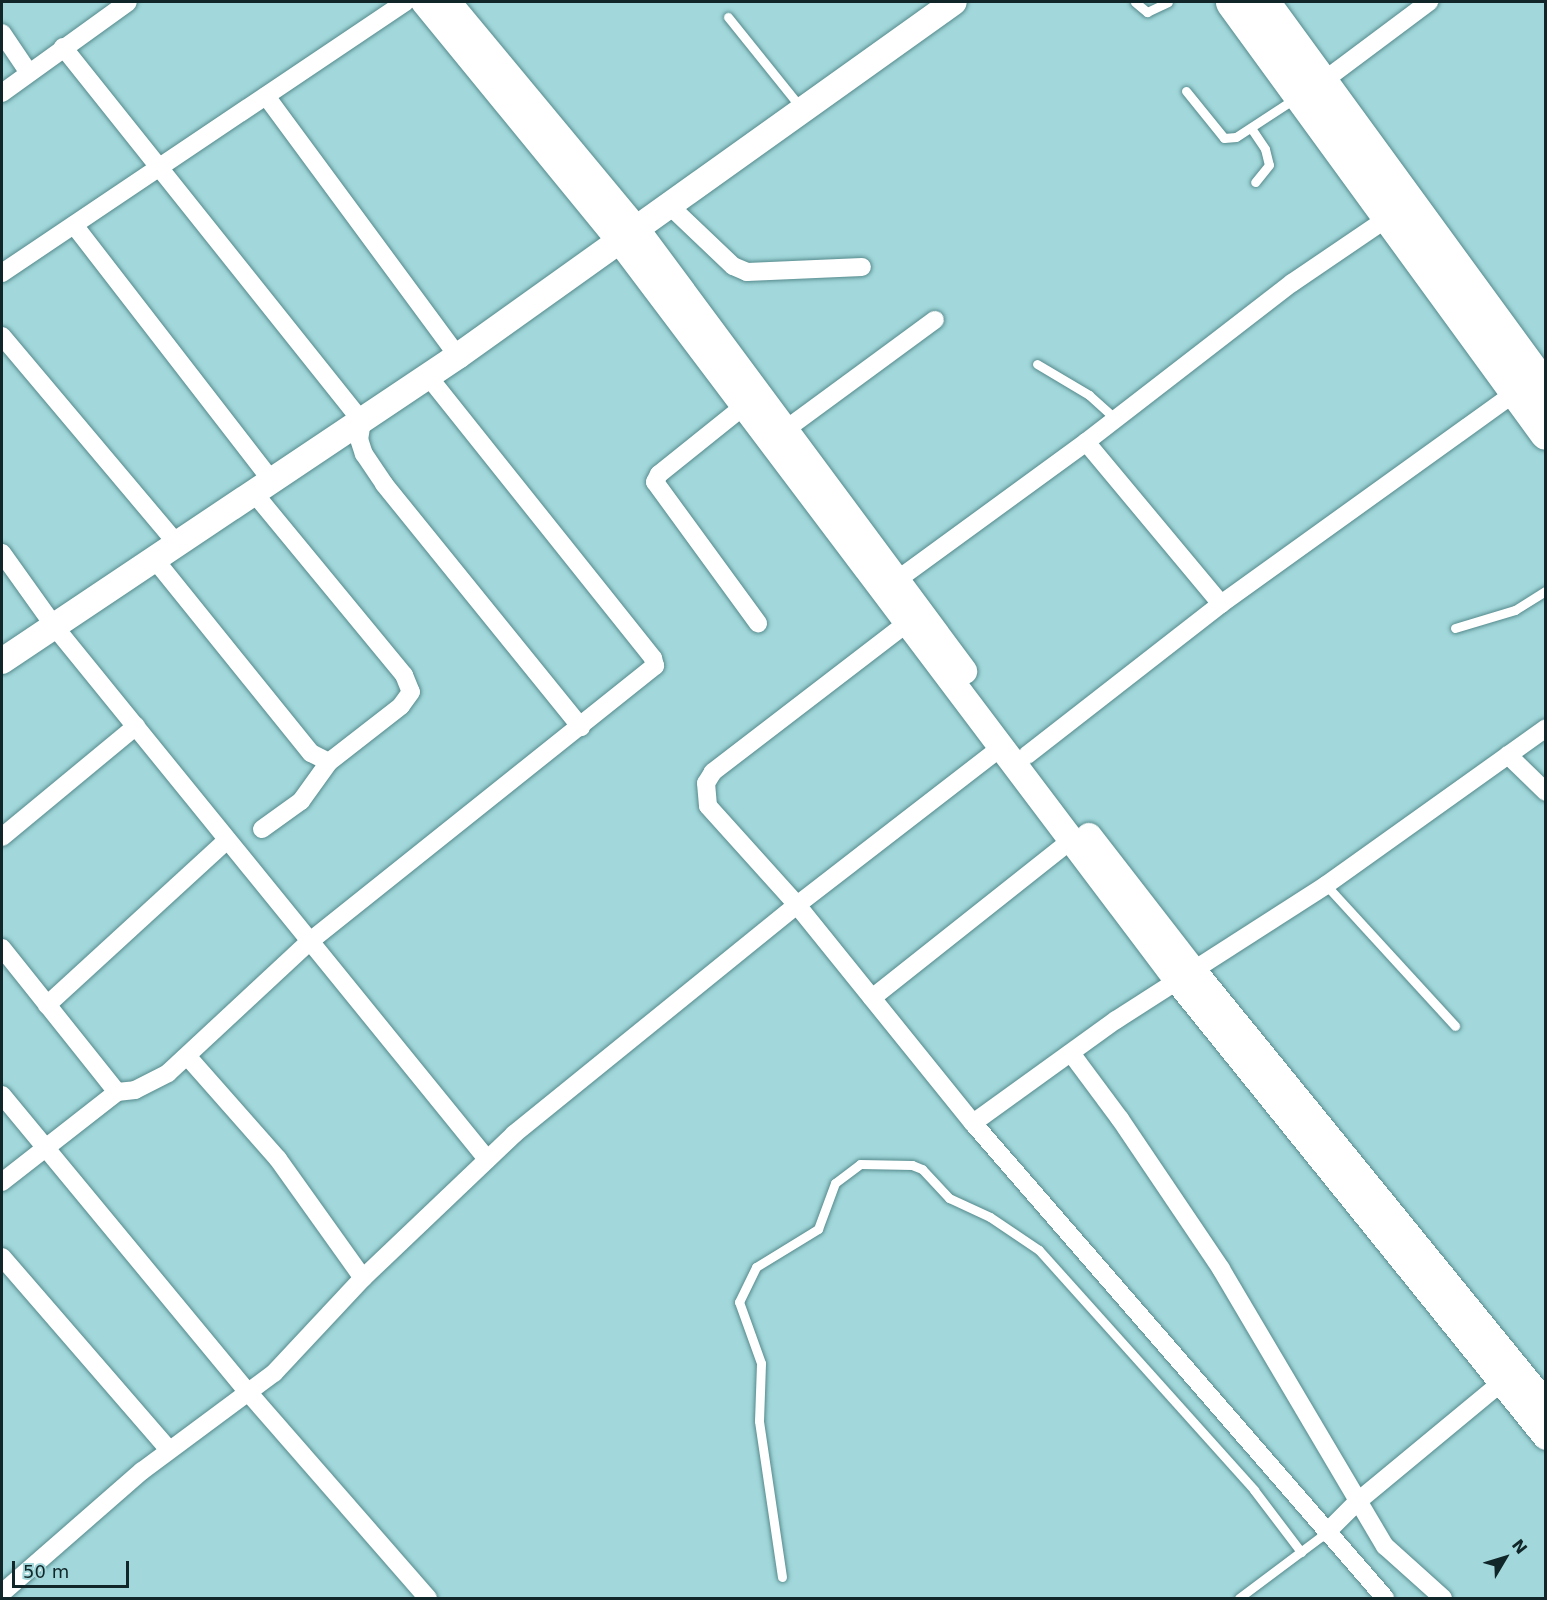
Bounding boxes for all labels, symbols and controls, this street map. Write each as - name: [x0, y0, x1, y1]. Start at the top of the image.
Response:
- north arrow: [1475, 1528, 1535, 1588]
- text: N: [1508, 1535, 1531, 1558]
- scale bar: [15, 1549, 132, 1587]
- text: 50 m: [23, 1561, 69, 1582]

